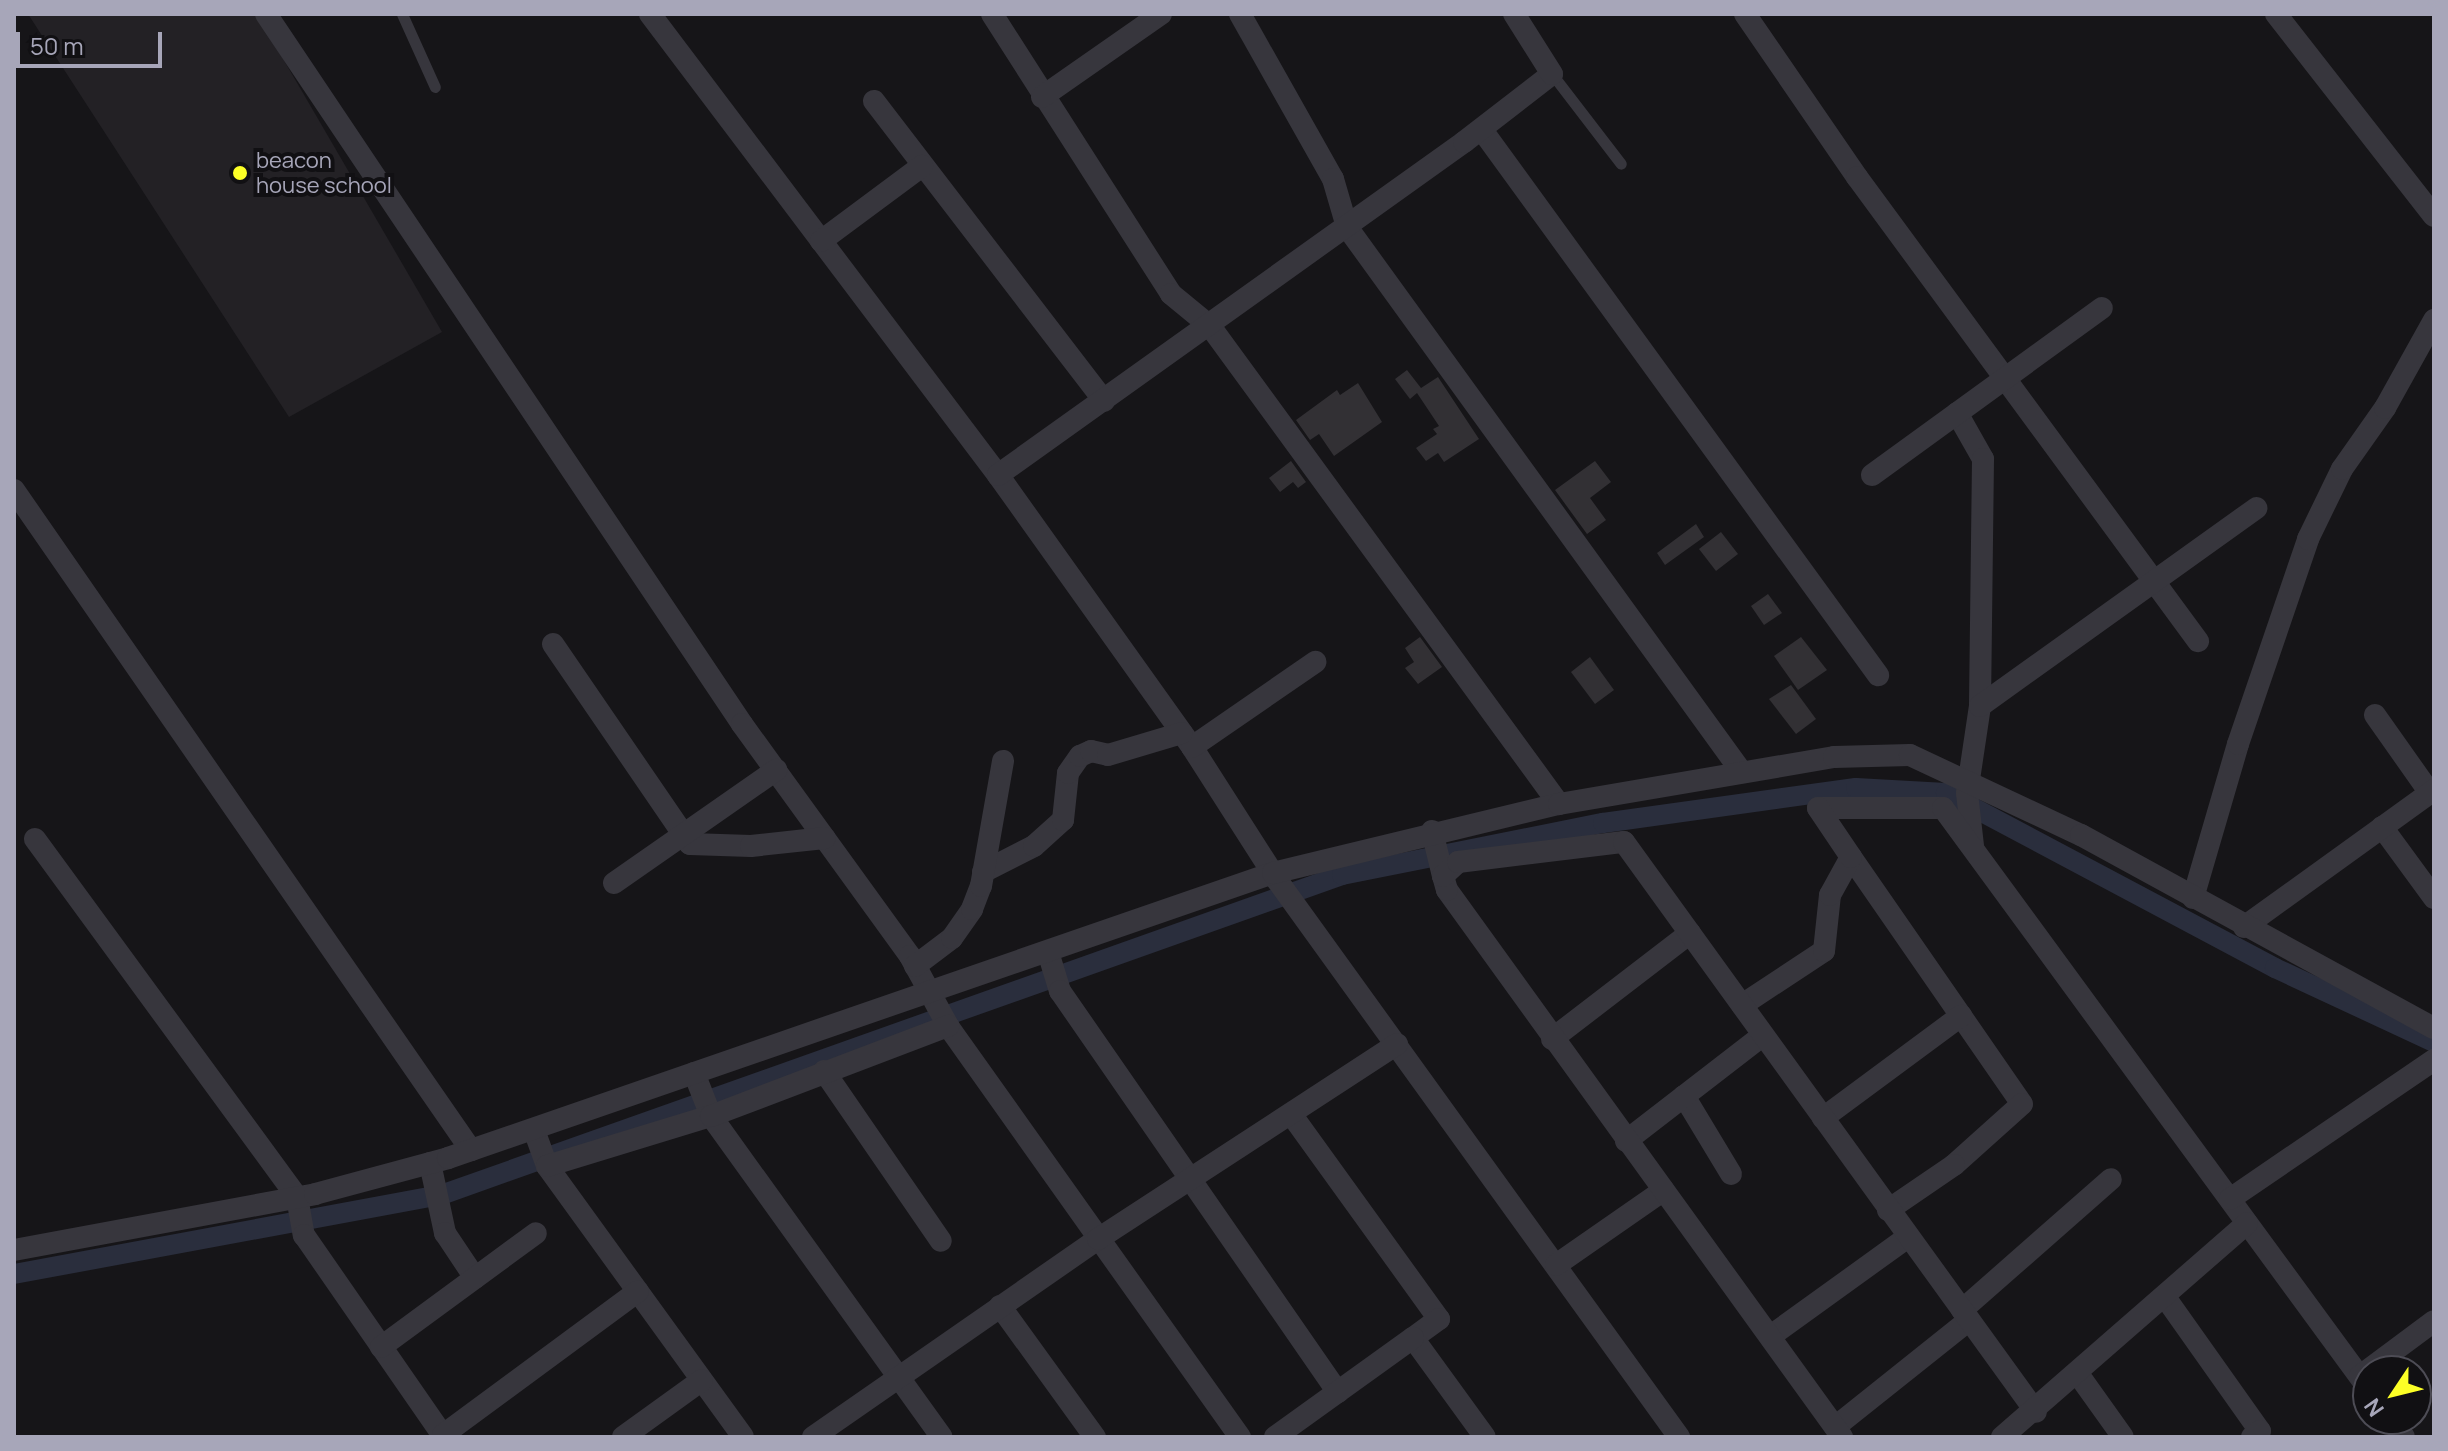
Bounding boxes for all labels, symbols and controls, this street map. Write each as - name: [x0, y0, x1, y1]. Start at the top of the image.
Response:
- scale bar: [20, 16, 166, 66]
- text: 50 m: [30, 29, 84, 62]
- place label: beacon house school: [256, 147, 392, 198]
- marker: beacon house school: [231, 164, 249, 182]
- north arrow: [2352, 1355, 2432, 1435]
- text: N: [2357, 1393, 2391, 1423]

